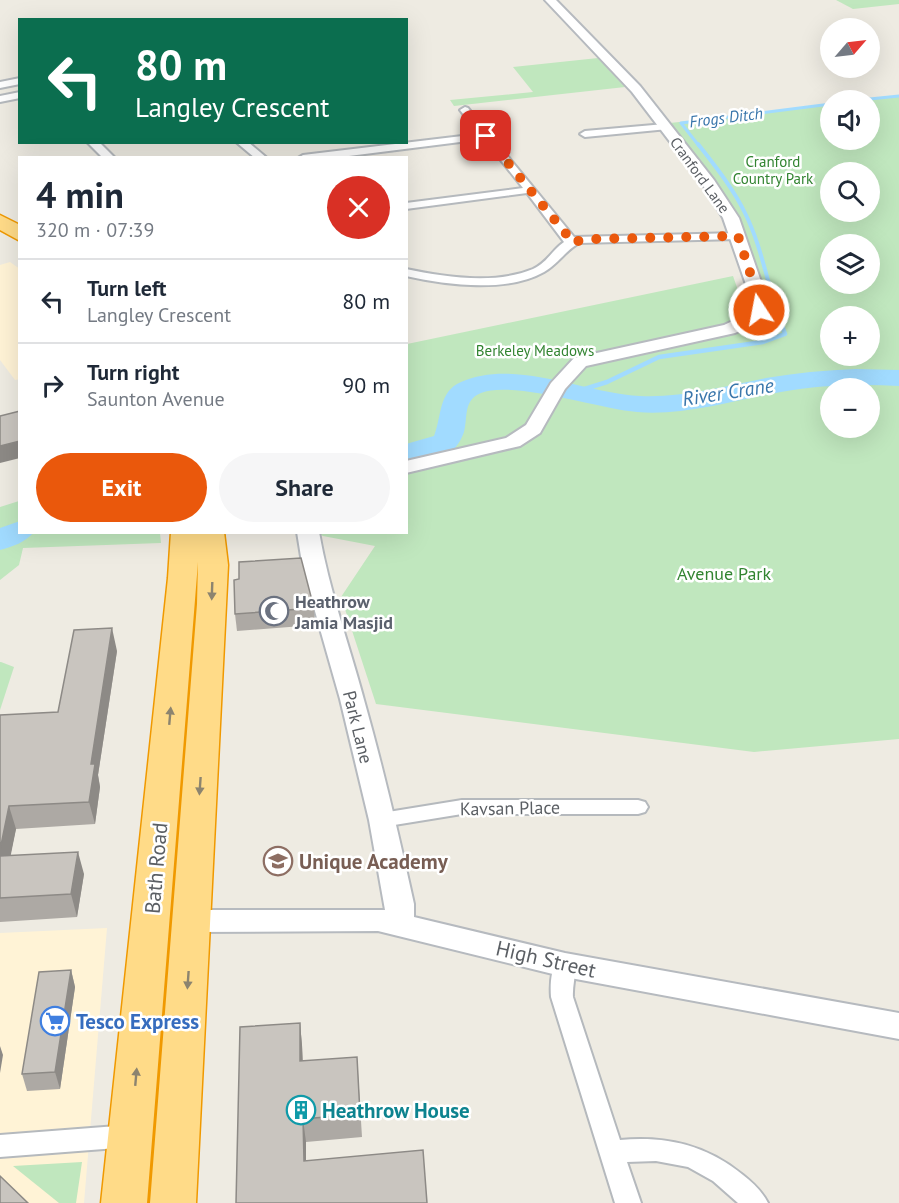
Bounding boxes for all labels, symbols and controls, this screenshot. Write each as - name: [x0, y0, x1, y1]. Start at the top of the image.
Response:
- north arrow: [820, 18, 880, 78]
- map controls: [820, 18, 880, 438]
- text: 80 m: [135, 37, 227, 92]
- icon: left: [36, 42, 114, 120]
- text: Langley Crescent: [135, 90, 329, 124]
- button: sound: [820, 90, 880, 150]
- water label: Frogs Ditch: [688, 103, 764, 131]
- pin: [460, 110, 511, 161]
- icon: arrive: [469, 119, 502, 152]
- street label: Cranford Lane: [666, 133, 734, 217]
- park label: Cranford Country Park: [733, 152, 814, 188]
- button: search: [820, 162, 880, 222]
- text: 4 min: [36, 171, 124, 218]
- button: close: [327, 176, 390, 239]
- text: 320 m · 07:39: [36, 217, 154, 243]
- button: layers: [820, 234, 880, 294]
- text: Turn left: [87, 274, 167, 302]
- position arrow: [727, 278, 791, 342]
- icon: left: [36, 285, 69, 318]
- text: 80 m: [342, 287, 390, 315]
- text: Langley Crescent: [87, 302, 231, 328]
- button: +: [820, 306, 880, 366]
- park label: Berkeley Meadows: [476, 341, 594, 360]
- text: Turn right: [87, 358, 179, 386]
- icon: right: [36, 369, 69, 402]
- text: 90 m: [342, 371, 390, 399]
- water label: River Crane: [680, 372, 776, 412]
- button: −: [820, 378, 880, 438]
- text: Saunton Avenue: [87, 386, 225, 412]
- button: Exit: [36, 453, 207, 522]
- button: Share: [219, 453, 390, 522]
- park label: Avenue Park: [677, 562, 771, 585]
- one-way arrow: [207, 581, 217, 600]
- place label: Heathrow Jamia Masjid: [294, 590, 393, 634]
- mosque icon: Heathrow Jamia Masjid: [258, 595, 290, 627]
- street label: Park Lane: [338, 688, 378, 766]
- one-way arrow: [165, 706, 175, 725]
- one-way arrow: [195, 776, 205, 795]
- street label: Kavsan Place: [460, 796, 560, 820]
- street label: Bath Road: [139, 821, 173, 915]
- school or university icon: Unique Academy: [262, 845, 294, 877]
- place label: Unique Academy: [299, 848, 449, 875]
- street label: High Street: [493, 934, 599, 984]
- one-way arrow: [183, 971, 192, 990]
- supermarket icon: Tesco Express: [39, 1005, 71, 1037]
- place label: Tesco Express: [76, 1008, 199, 1035]
- one-way arrow: [131, 1068, 141, 1087]
- building icon: Heathrow House: [285, 1094, 317, 1126]
- place label: Heathrow House: [322, 1097, 470, 1124]

